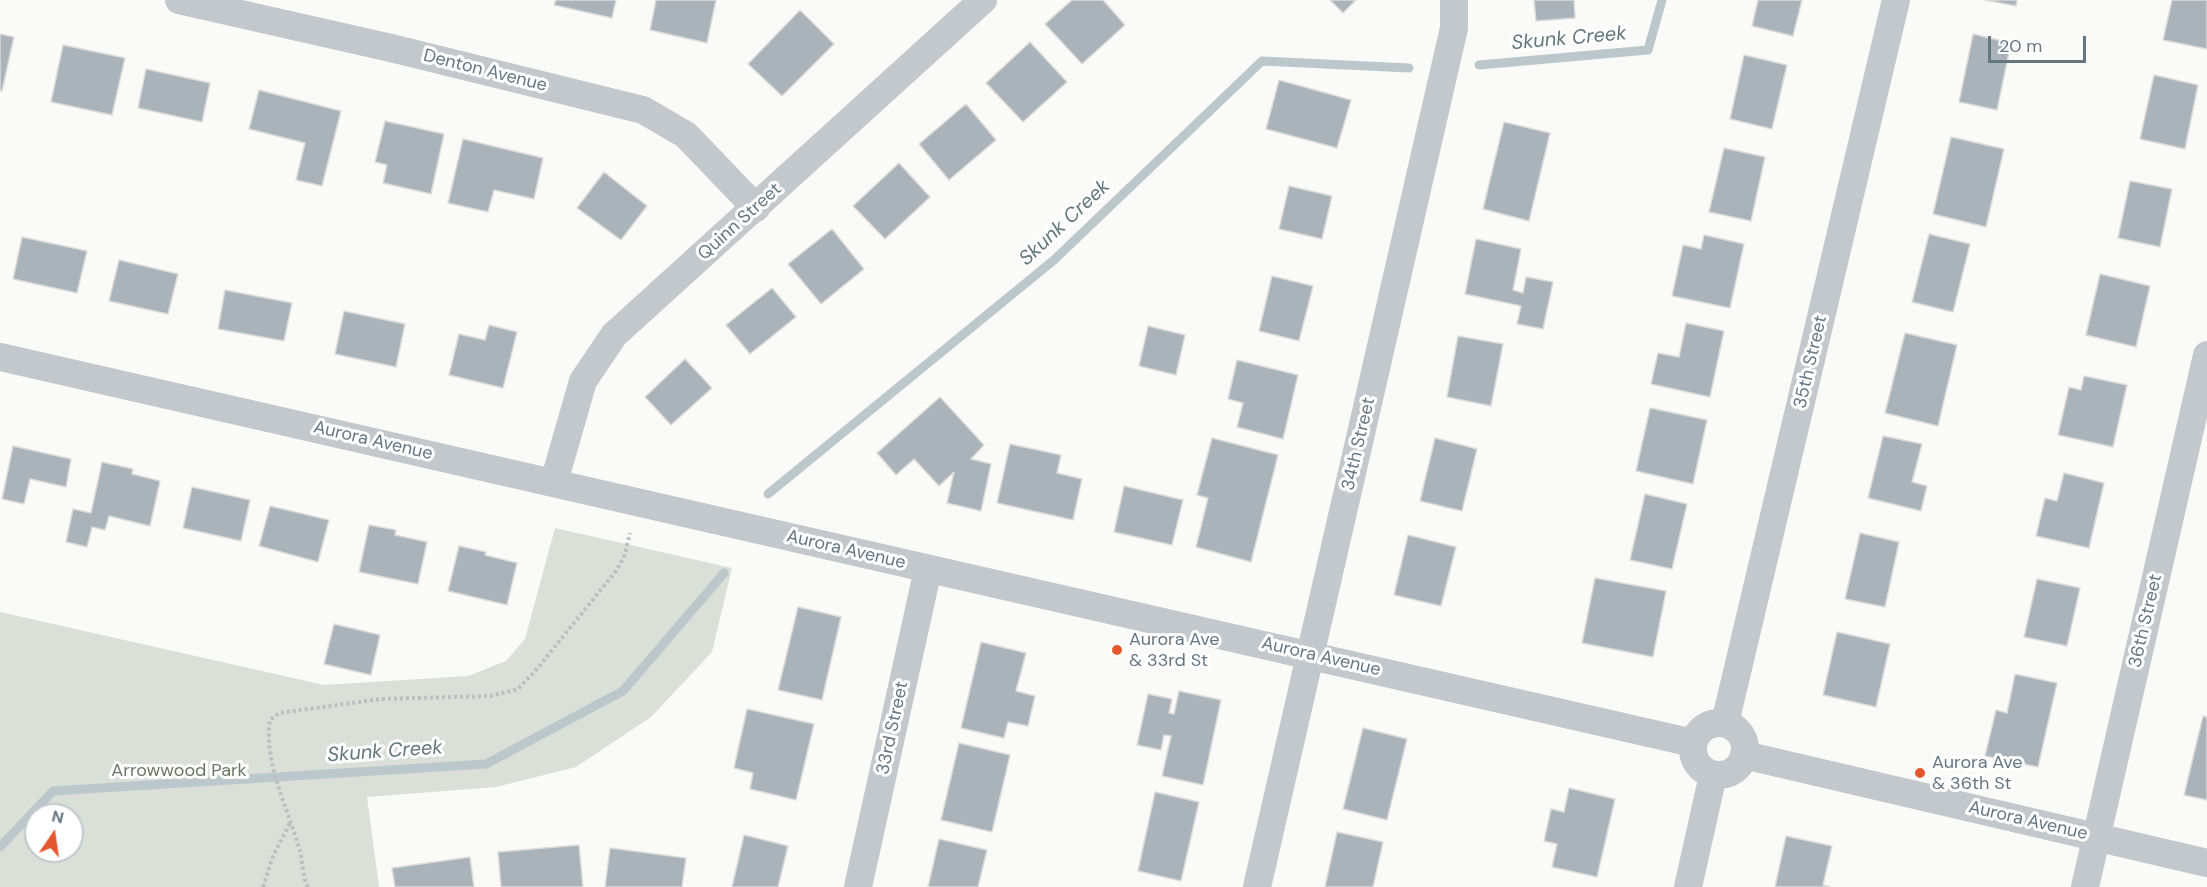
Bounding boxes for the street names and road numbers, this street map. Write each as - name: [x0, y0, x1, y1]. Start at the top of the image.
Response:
- street label: Denton Avenue: [421, 45, 549, 97]
- street label: Quinn Street: [694, 179, 786, 265]
- street label: 35th Street: [1790, 313, 1832, 411]
- street label: 34th Street: [1338, 395, 1380, 493]
- street label: Aurora Avenue: [311, 417, 435, 465]
- street label: Aurora Avenue: [784, 526, 908, 574]
- street label: 36th Street: [2125, 572, 2167, 670]
- street label: Aurora Avenue: [1259, 633, 1383, 681]
- street label: 33rd Street: [873, 679, 913, 777]
- street label: Aurora Avenue: [1966, 797, 2090, 845]

